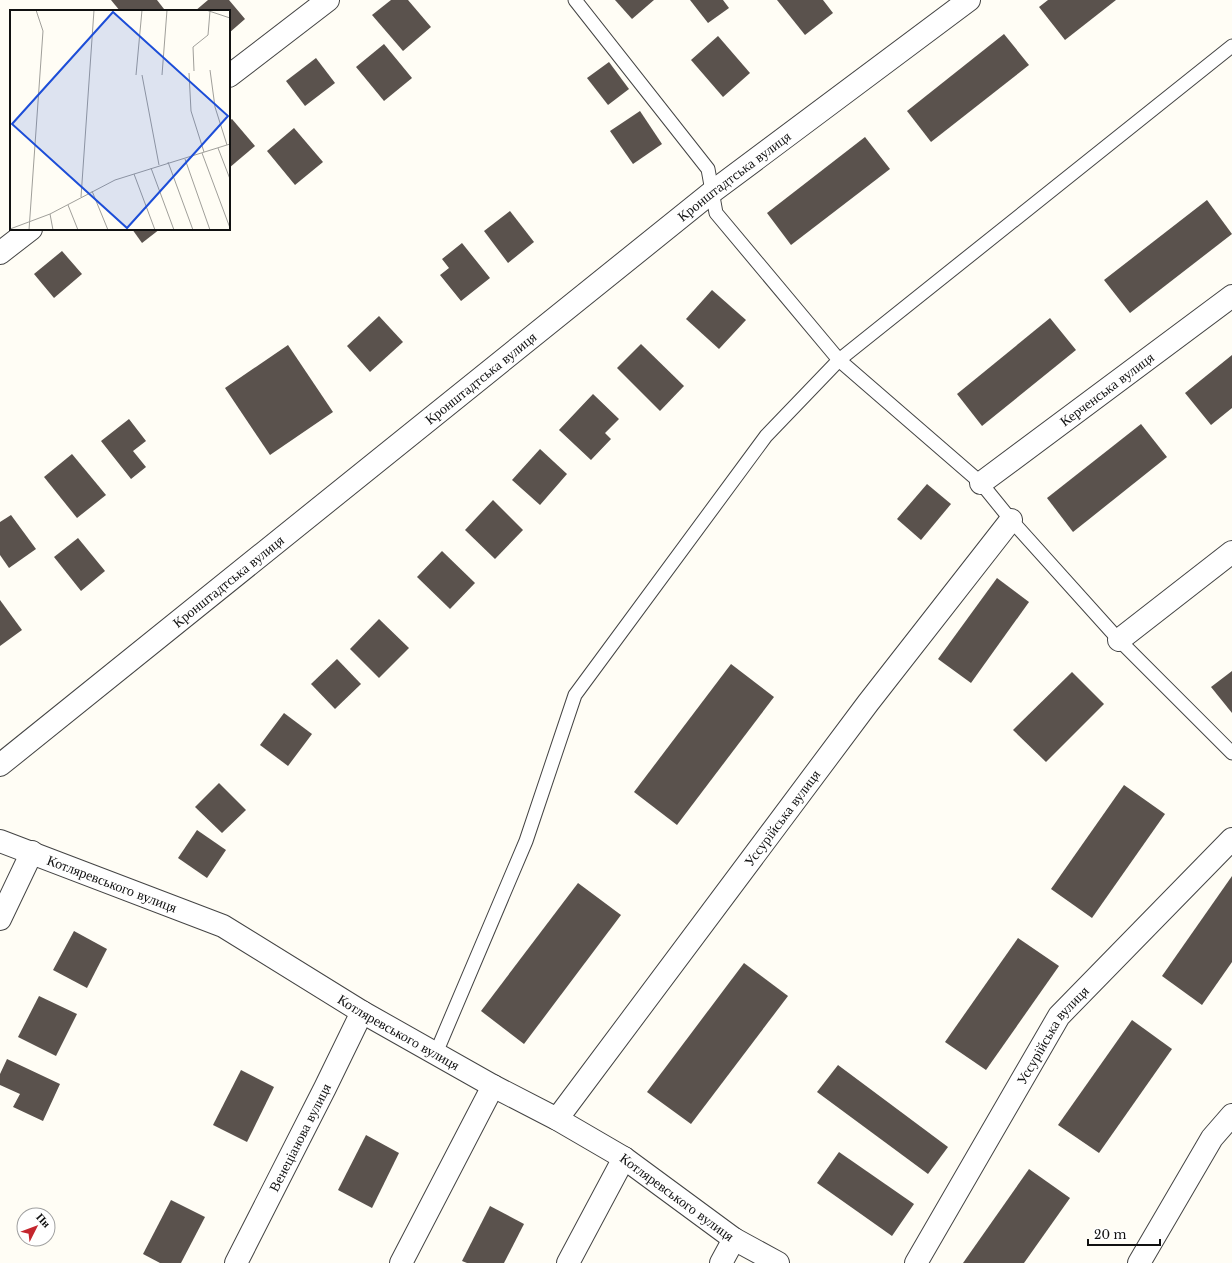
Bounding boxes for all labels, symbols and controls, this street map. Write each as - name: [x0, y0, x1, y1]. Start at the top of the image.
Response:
- inset map: [10, 10, 230, 230]
- street label: Кронштадтська вулиця: [674, 127, 795, 225]
- street label: Кронштадтська вулиця: [421, 328, 540, 428]
- street label: Керченська вулиця: [1056, 348, 1158, 430]
- street label: Кронштадтська вулиця: [169, 531, 288, 632]
- street label: Уссурійська вулиця: [740, 765, 824, 870]
- street label: Котляревського вулиця: [45, 851, 180, 917]
- street label: Уссурійська вулиця: [1012, 982, 1093, 1088]
- street label: Котляревського вулиця: [334, 990, 463, 1075]
- street label: Венеціанова вулиця: [265, 1080, 335, 1194]
- street label: Котляревського вулиця: [616, 1149, 738, 1245]
- north arrow: [16, 1207, 56, 1247]
- text: Пн: [33, 1210, 54, 1231]
- scale bar: [1088, 1221, 1160, 1247]
- text: 20 m: [1094, 1227, 1126, 1242]

